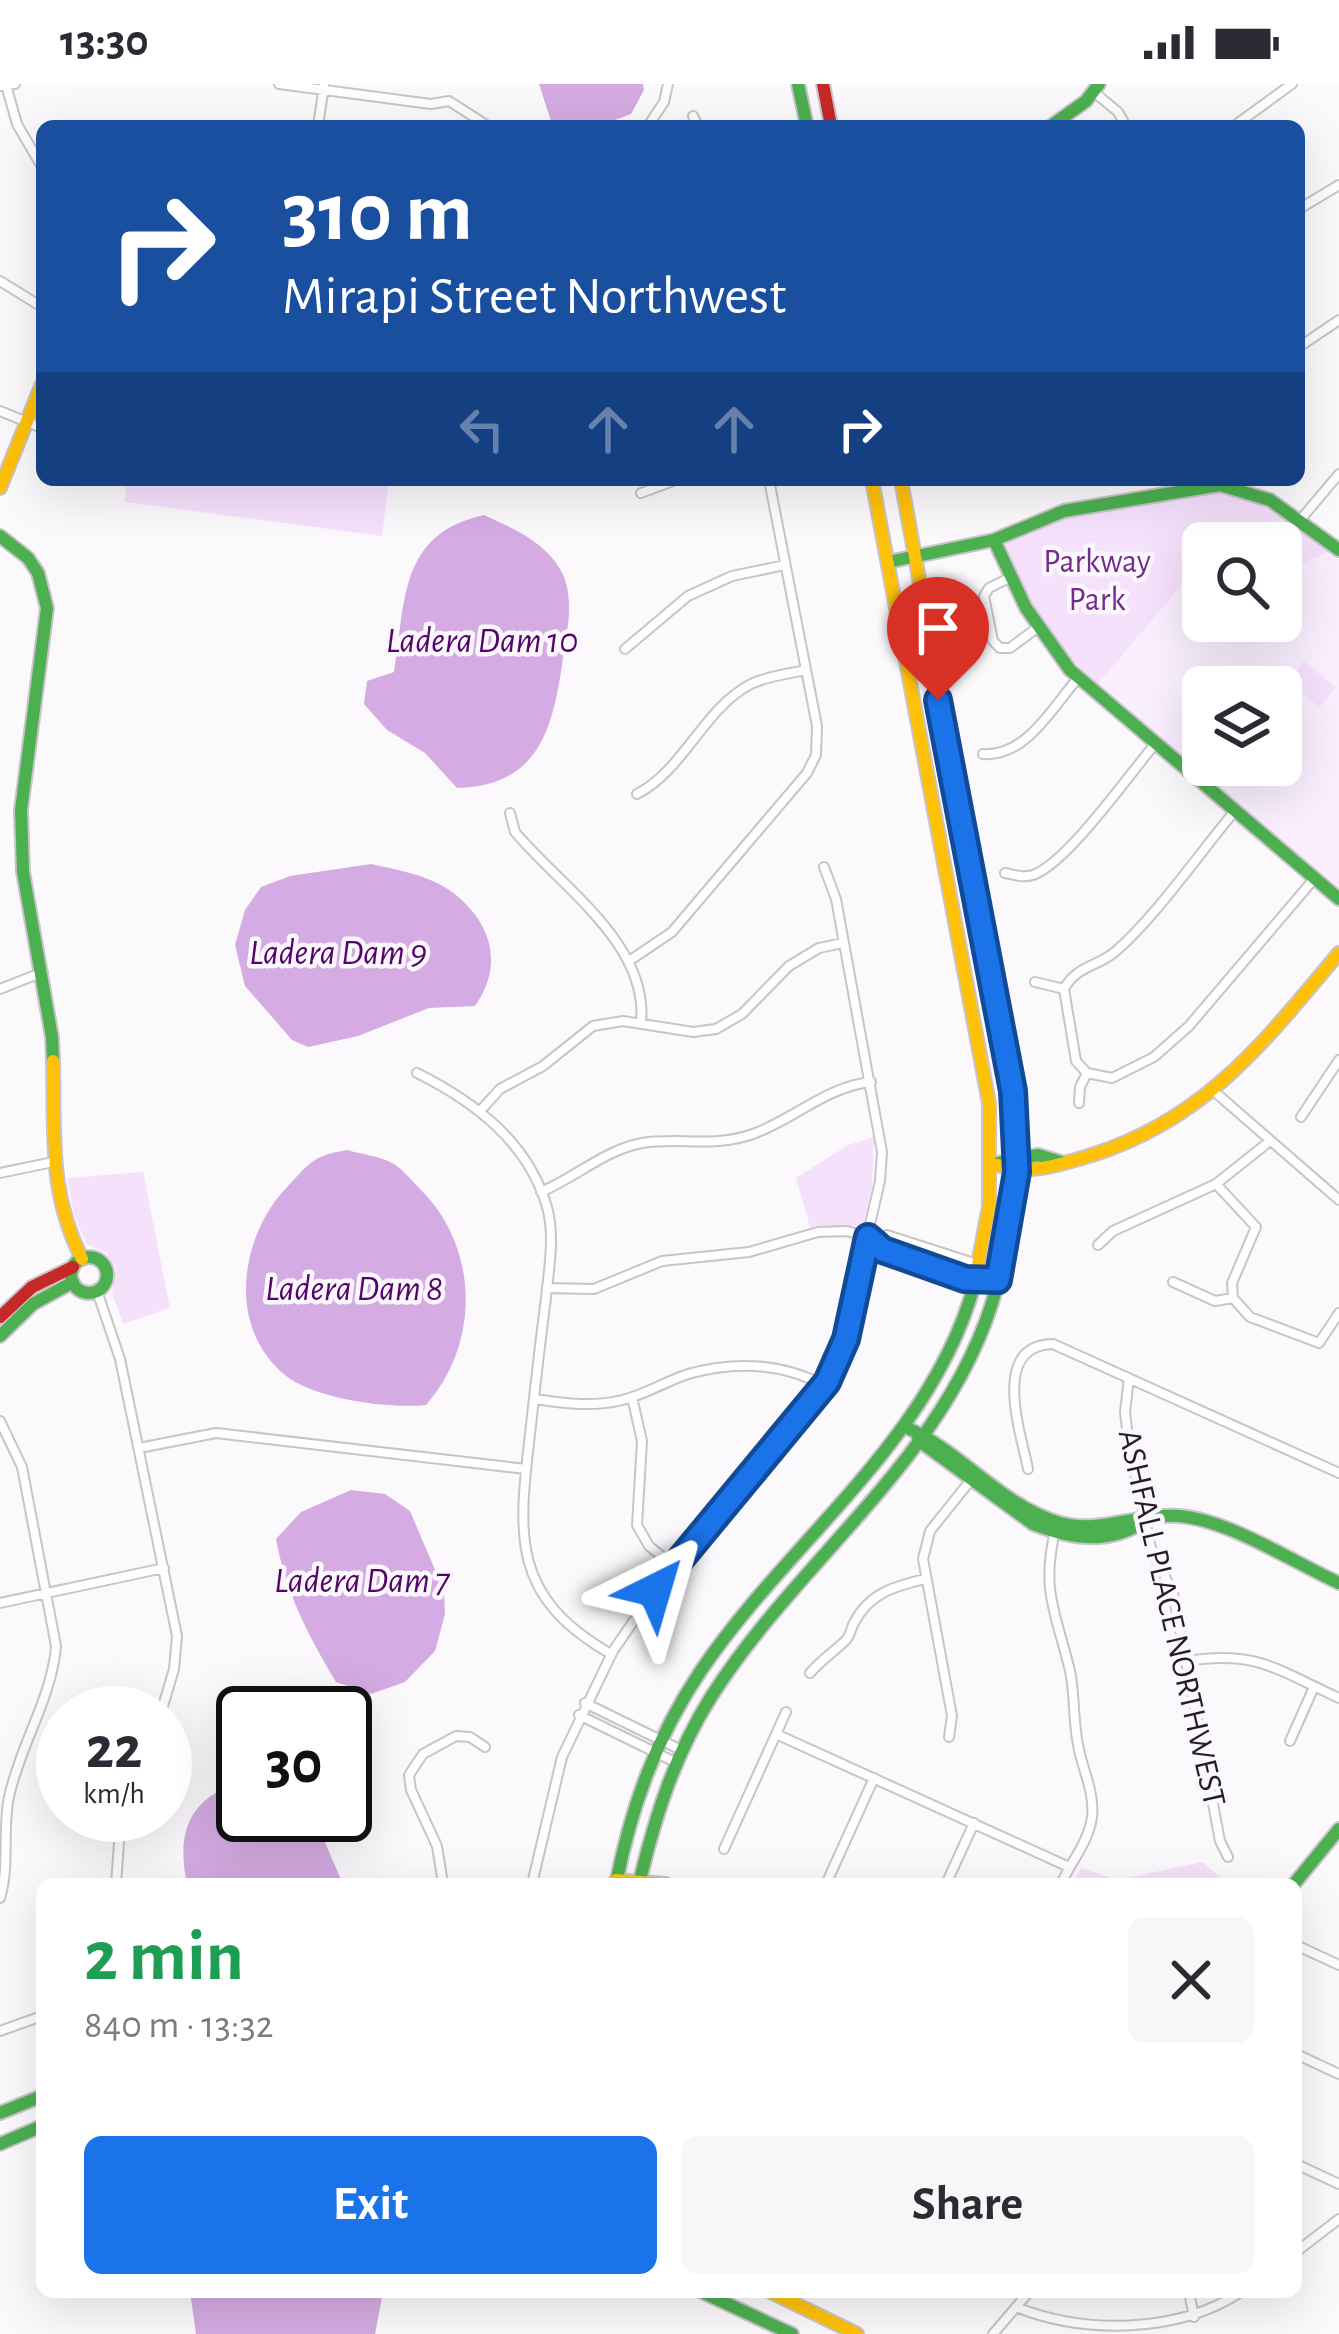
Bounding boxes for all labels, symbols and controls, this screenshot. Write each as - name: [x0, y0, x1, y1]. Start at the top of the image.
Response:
- text: 13:30: [60, 19, 149, 64]
- icon: right: [84, 168, 240, 324]
- text: 310 m: [282, 172, 473, 256]
- text: Mirapi Street Northwest: [282, 270, 786, 324]
- icon: left: [449, 396, 515, 462]
- icon: ahead: [575, 396, 641, 462]
- icon: ahead: [701, 396, 767, 462]
- icon: right: [827, 396, 893, 462]
- map controls: [1182, 522, 1302, 786]
- button: search: [1182, 522, 1302, 642]
- park label: Parkway Park: [1043, 546, 1151, 617]
- pin: [887, 577, 989, 700]
- icon: arrive: [905, 595, 971, 661]
- water label: Ladera Dam 10: [386, 623, 578, 659]
- button: layers: [1182, 666, 1302, 786]
- water label: Ladera Dam 9: [249, 935, 427, 971]
- water label: Ladera Dam 8: [265, 1271, 443, 1307]
- street label: ASHFALL PLACE NORTHWEST: [1112, 1426, 1230, 1810]
- position arrow: [592, 1527, 718, 1653]
- water label: Ladera Dam 7: [274, 1563, 451, 1599]
- speed limit sign: 30: [216, 1686, 372, 1842]
- text: 22: [86, 1719, 142, 1779]
- text: km/h: [83, 1779, 145, 1809]
- button: close: [1128, 1917, 1254, 2043]
- text: 2 min: [84, 1921, 244, 1993]
- text: 840 m · 13:32: [84, 2006, 274, 2045]
- button: Exit: [84, 2136, 657, 2274]
- button: Share: [681, 2136, 1254, 2274]

